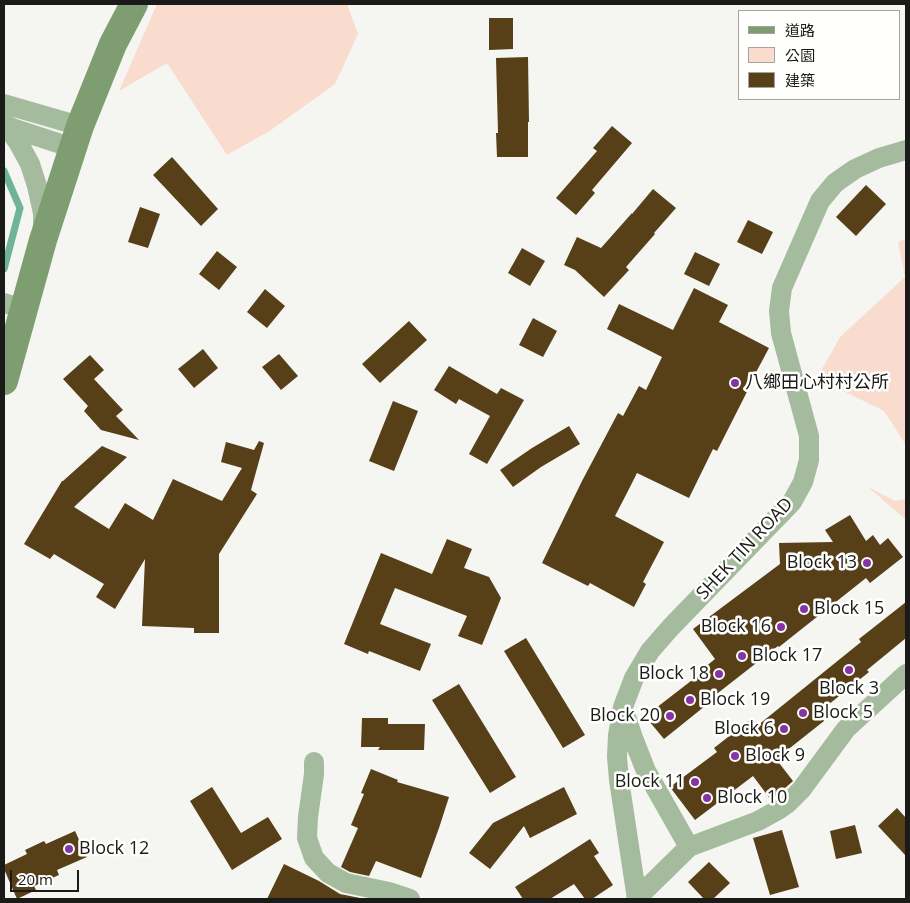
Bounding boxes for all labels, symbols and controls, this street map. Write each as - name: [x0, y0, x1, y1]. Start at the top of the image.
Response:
- legend: [738, 10, 900, 100]
- text: 道路: [785, 20, 815, 40]
- text: 公園: [785, 45, 815, 65]
- text: 建築: [785, 70, 815, 90]
- place label: 八鄉田心村村公所: [745, 372, 889, 394]
- marker: 八鄉田心村村公所: [729, 377, 741, 389]
- street label: SHEK TIN ROAD: [692, 494, 798, 604]
- place label: Block 13: [787, 552, 857, 574]
- marker: Block 13: [861, 557, 873, 569]
- place label: Block 15: [814, 598, 884, 620]
- marker: Block 15: [798, 603, 810, 615]
- place label: Block 16: [701, 616, 771, 638]
- marker: Block 16: [775, 621, 787, 633]
- place label: Block 17: [752, 645, 822, 667]
- marker: Block 17: [736, 650, 748, 662]
- place label: Block 18: [639, 663, 709, 685]
- marker: Block 3: [843, 664, 855, 676]
- marker: Block 18: [713, 668, 725, 680]
- place label: Block 3: [819, 678, 879, 700]
- place label: Block 19: [700, 689, 770, 711]
- marker: Block 19: [684, 694, 696, 706]
- place label: Block 5: [813, 702, 873, 724]
- place label: Block 20: [590, 705, 660, 727]
- marker: Block 5: [797, 707, 809, 719]
- marker: Block 20: [664, 710, 676, 722]
- place label: Block 6: [714, 718, 774, 740]
- marker: Block 6: [778, 723, 790, 735]
- place label: Block 9: [745, 745, 805, 767]
- marker: Block 9: [729, 750, 741, 762]
- place label: Block 11: [615, 771, 685, 793]
- marker: Block 11: [689, 776, 701, 788]
- place label: Block 10: [717, 787, 787, 809]
- marker: Block 10: [701, 792, 713, 804]
- place label: Block 12: [79, 838, 149, 860]
- marker: Block 12: [63, 843, 75, 855]
- scale bar: [12, 860, 81, 892]
- text: 20 m: [18, 869, 53, 889]

